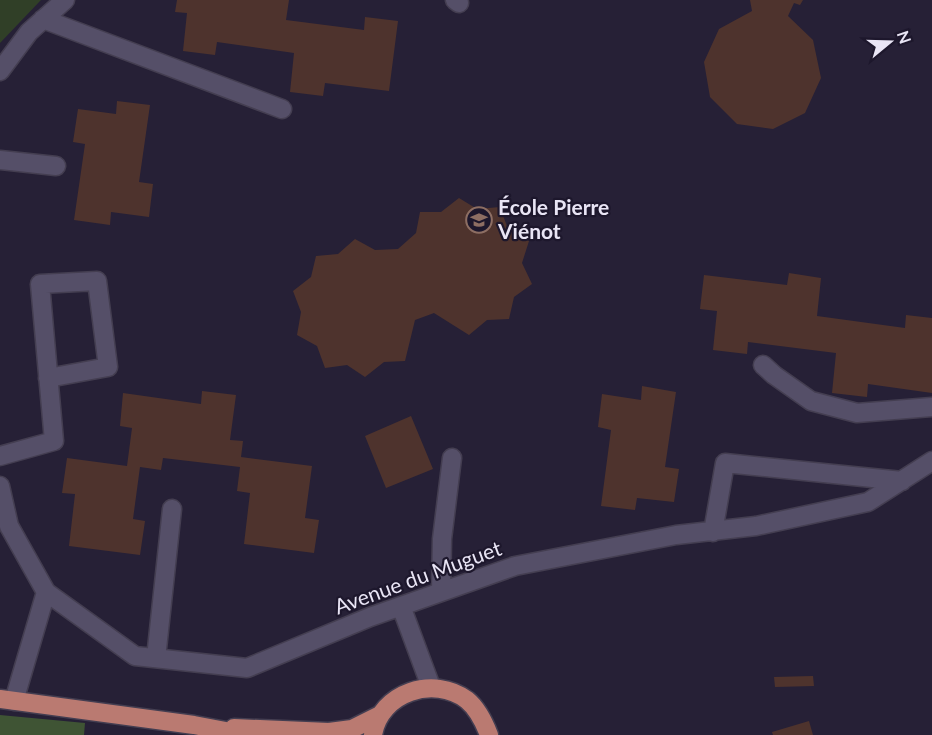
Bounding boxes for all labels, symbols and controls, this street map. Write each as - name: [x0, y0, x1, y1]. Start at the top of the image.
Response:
- north arrow: [860, 12, 920, 72]
- text: N: [894, 28, 916, 46]
- place label: École Pierre Viénot: [497, 194, 609, 243]
- school or university icon: École Pierre Viénot: [464, 205, 494, 235]
- street label: Avenue du Muguet: [331, 535, 505, 618]

